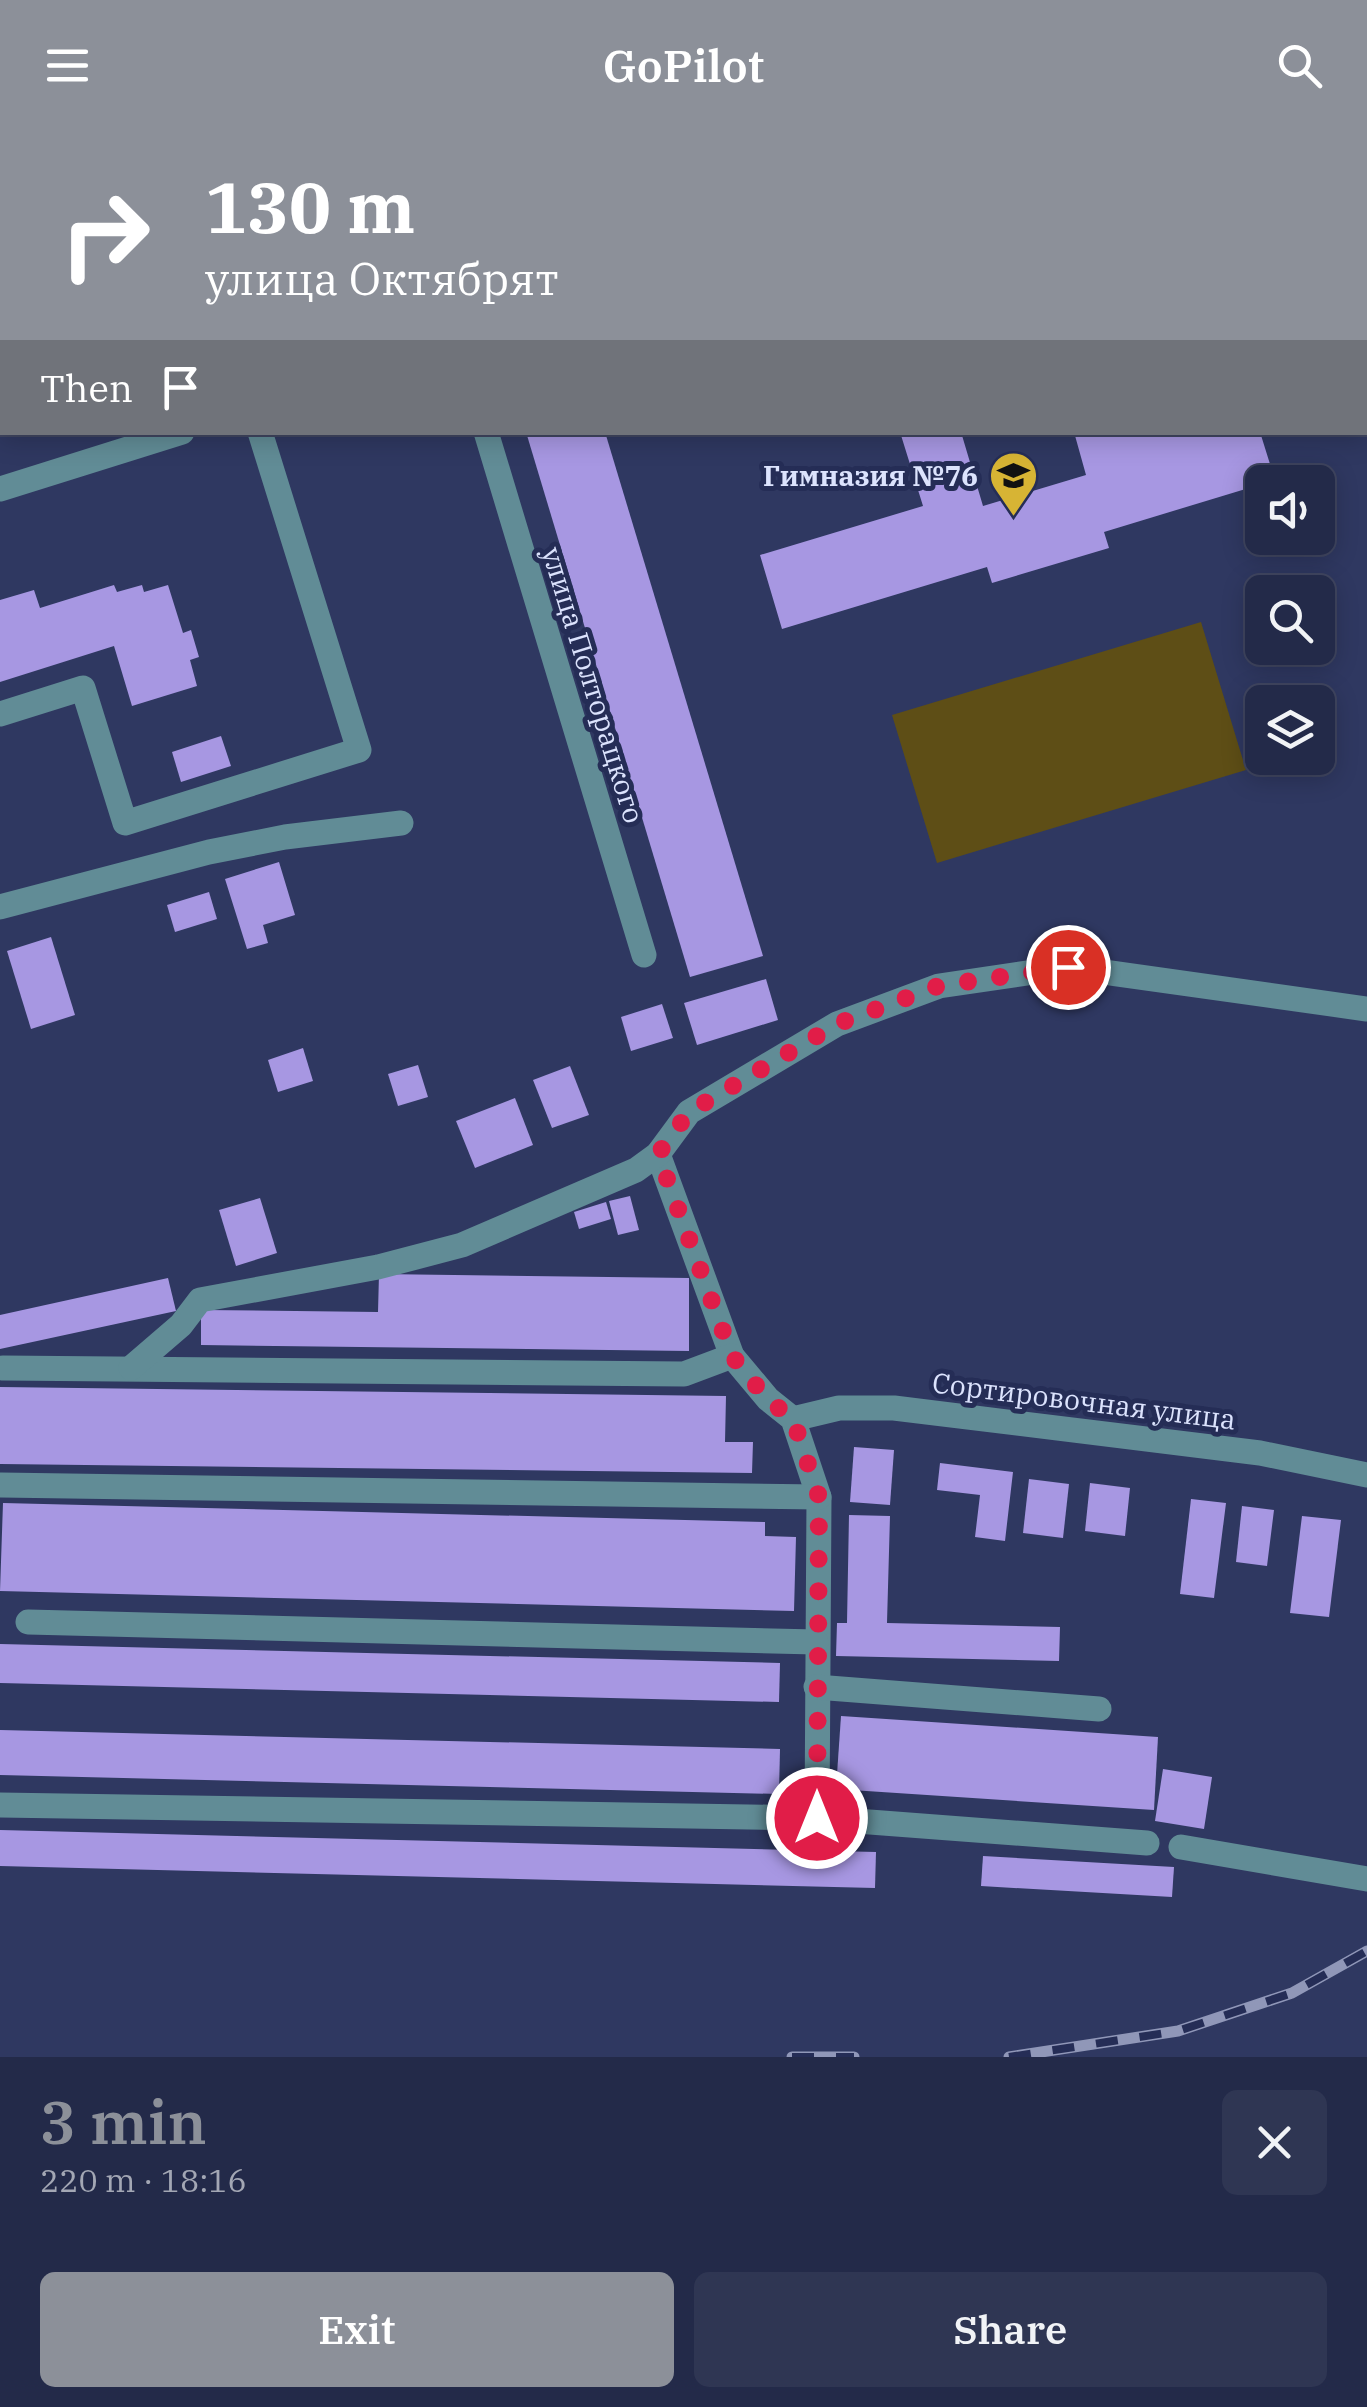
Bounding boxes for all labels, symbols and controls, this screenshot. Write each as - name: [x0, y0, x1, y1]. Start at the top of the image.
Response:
- text: GoPilot: [603, 36, 764, 94]
- icon: menu: [40, 38, 95, 93]
- icon: search: [1272, 38, 1327, 93]
- text: 130 m: [205, 161, 415, 252]
- icon: right: [40, 170, 170, 300]
- text: улица Октябрят: [205, 249, 559, 307]
- icon: arrive: [153, 360, 208, 415]
- text: Then: [40, 363, 133, 412]
- school or university icon: Гимназия №76: [987, 450, 1039, 518]
- place label: Гимназия №76: [763, 457, 978, 494]
- map controls: [1245, 465, 1335, 775]
- button: sound: [1245, 465, 1335, 555]
- street label: улица Полторацкого: [534, 542, 653, 828]
- button: search: [1245, 575, 1335, 665]
- button: layers: [1245, 685, 1335, 775]
- pin: [1026, 925, 1111, 1010]
- icon: arrive: [1041, 940, 1096, 995]
- street label: Сортировочная улица: [930, 1364, 1238, 1437]
- position arrow: [765, 1766, 869, 1870]
- text: 3 min: [40, 2082, 207, 2161]
- button: close: [1222, 2090, 1327, 2195]
- text: 220 m · 18:16: [40, 2159, 247, 2201]
- button: Exit: [40, 2272, 674, 2387]
- button: Share: [694, 2272, 1327, 2387]

